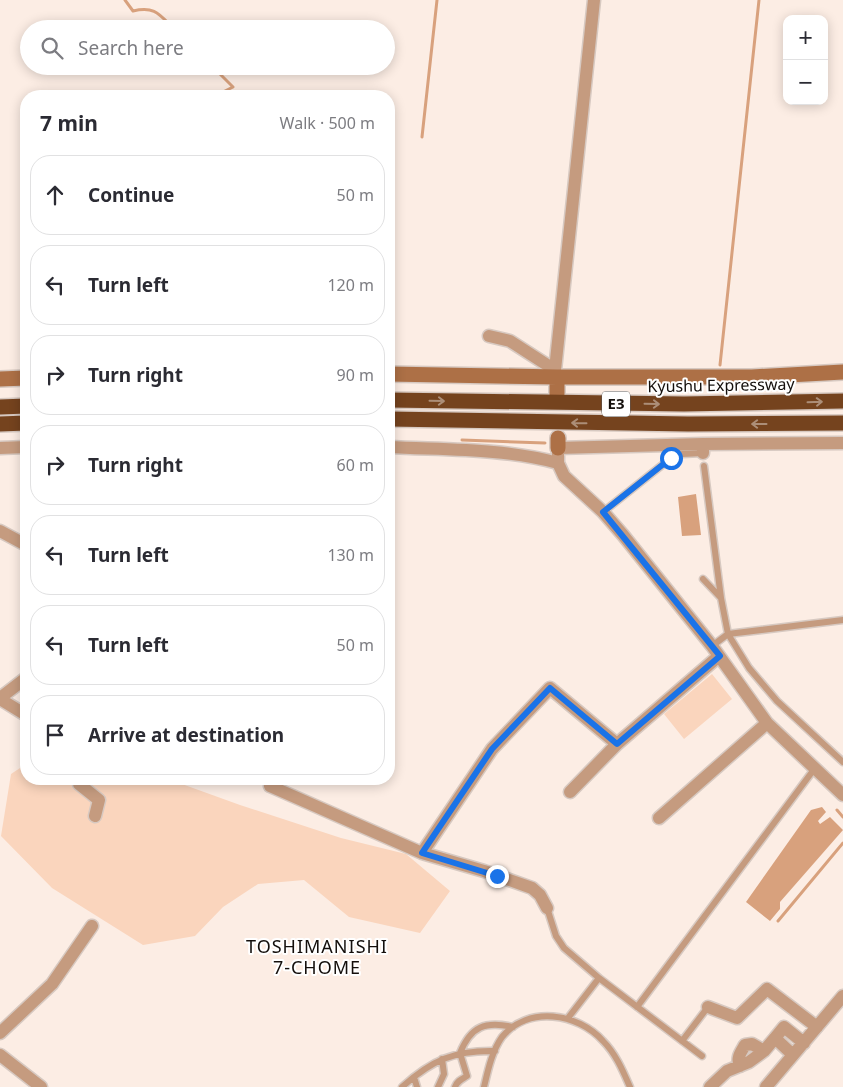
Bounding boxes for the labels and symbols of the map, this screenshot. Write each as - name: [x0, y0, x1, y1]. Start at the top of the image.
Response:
- street label: Kyushu Expressway: [647, 373, 796, 397]
- road number: E3: [602, 392, 630, 416]
- one-way arrow: [429, 396, 445, 406]
- one-way arrow: [807, 397, 823, 406]
- one-way arrow: [644, 399, 660, 409]
- one-way arrow: [572, 418, 588, 427]
- one-way arrow: [752, 419, 768, 429]
- route start: [660, 447, 683, 470]
- route end: [486, 865, 509, 888]
- district label: TOSHIMANISHI 7-CHOME: [246, 934, 388, 979]

